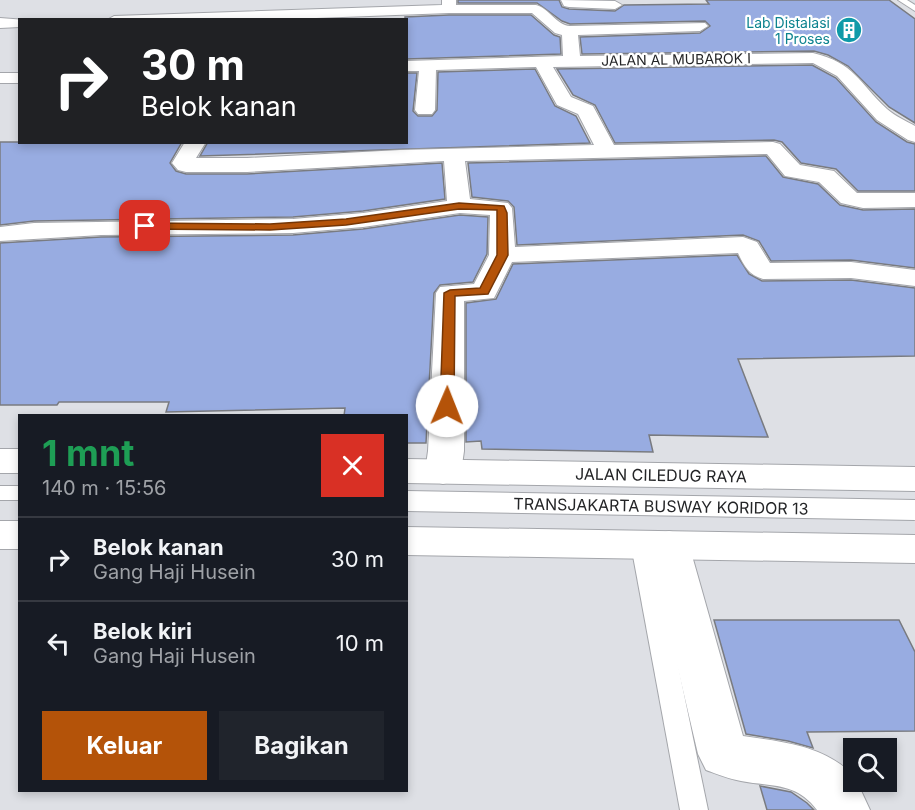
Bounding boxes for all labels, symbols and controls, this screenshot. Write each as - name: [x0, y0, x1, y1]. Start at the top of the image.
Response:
- place label: Lab Distalasi 1 Proses: [746, 14, 830, 47]
- building icon: Lab Distalasi 1 Proses: [834, 15, 864, 45]
- text: 30 m: [141, 39, 245, 90]
- icon: right: [42, 42, 120, 120]
- street label: JALAN AL MUBAROK I: [601, 49, 751, 69]
- text: Belok kanan: [141, 90, 297, 123]
- pin: [119, 200, 170, 251]
- icon: arrive: [128, 209, 161, 242]
- position arrow: [415, 374, 479, 438]
- text: 1 mnt: [42, 431, 135, 475]
- button: close: [321, 434, 384, 497]
- street label: JALAN CILEDUG RAYA: [575, 464, 747, 486]
- text: 140 m · 15:56: [42, 476, 166, 500]
- street label: TRANSJAKARTA BUSWAY KORIDOR 13: [513, 493, 809, 519]
- text: Belok kanan: [93, 534, 224, 560]
- icon: right: [42, 543, 75, 576]
- text: 30 m: [331, 546, 384, 572]
- text: Gang Haji Husein: [93, 560, 256, 584]
- text: Belok kiri: [93, 618, 192, 644]
- icon: left: [42, 627, 75, 660]
- text: 10 m: [336, 630, 384, 656]
- text: Gang Haji Husein: [93, 644, 256, 668]
- button: Keluar: [42, 711, 207, 780]
- button: Bagikan: [219, 711, 384, 780]
- map controls: [843, 738, 897, 792]
- button: search: [843, 738, 897, 792]

